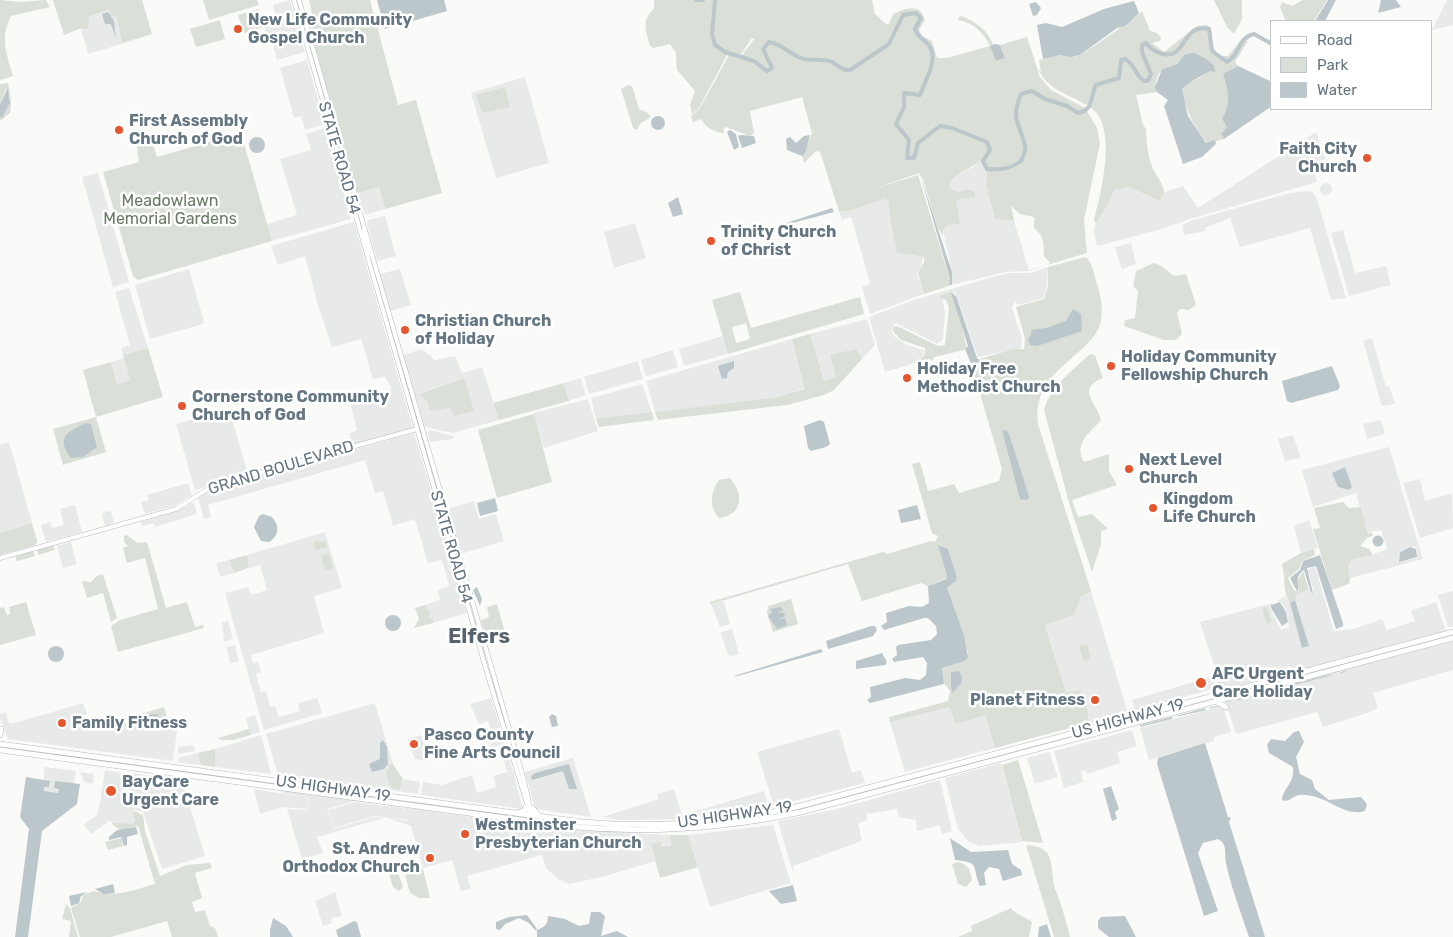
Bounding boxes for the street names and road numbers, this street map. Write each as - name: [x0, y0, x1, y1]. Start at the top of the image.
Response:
- street label: STATE ROAD 54: [314, 99, 364, 217]
- street label: GRAND BOULEVARD: [206, 437, 356, 499]
- street label: STATE ROAD 54: [426, 488, 476, 606]
- street label: US HIGHWAY 19: [1070, 695, 1186, 743]
- street label: US HIGHWAY 19: [274, 771, 392, 807]
- street label: US HIGHWAY 19: [676, 797, 794, 833]

